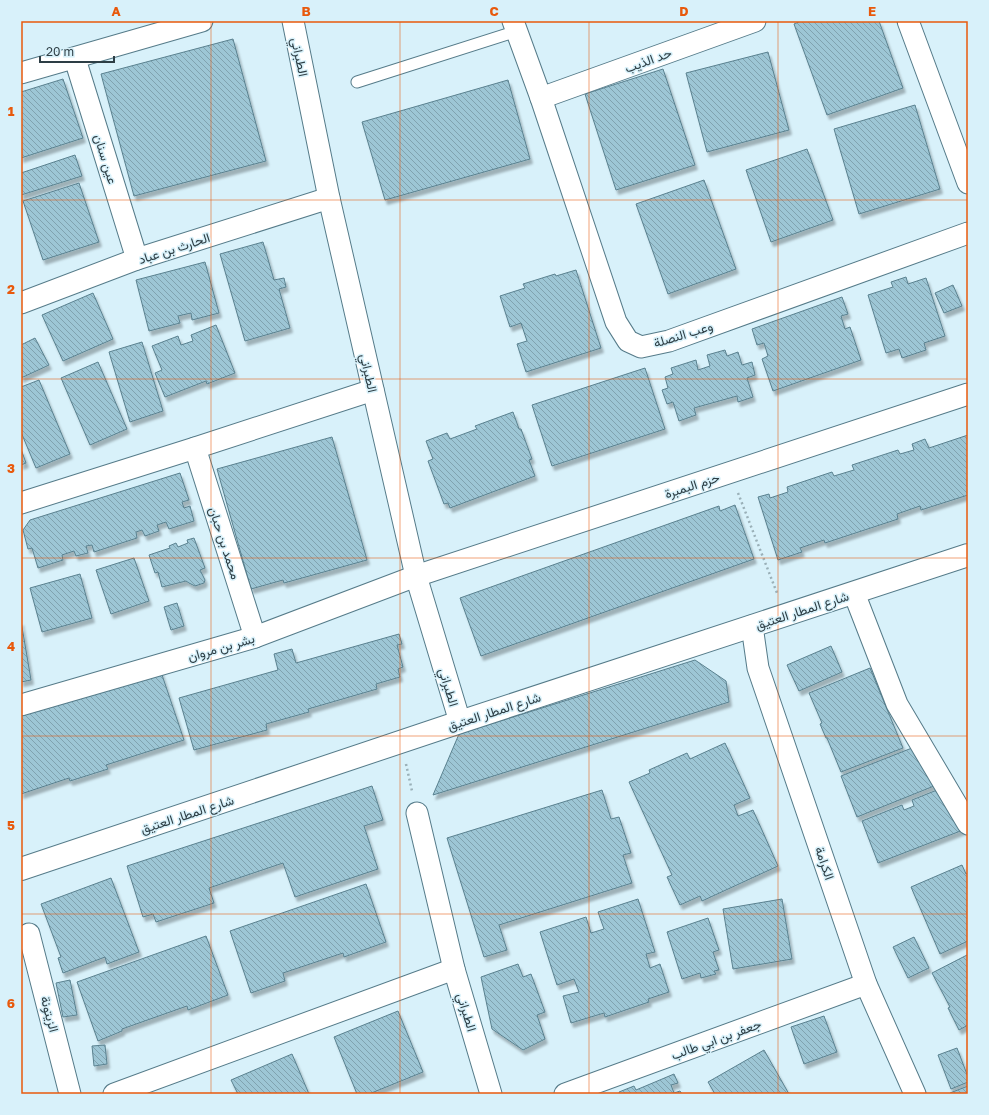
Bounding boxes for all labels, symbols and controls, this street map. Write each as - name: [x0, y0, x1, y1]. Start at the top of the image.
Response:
- text: A: [111, 3, 121, 19]
- text: B: [301, 3, 311, 19]
- text: C: [489, 3, 499, 19]
- text: D: [679, 3, 689, 19]
- text: E: [868, 3, 876, 19]
- street label: الطبراني: [285, 36, 312, 79]
- scale bar: [40, 38, 114, 64]
- text: 20 m: [46, 44, 74, 59]
- street label: حد الذيب: [622, 44, 674, 76]
- text: 1: [8, 103, 15, 119]
- street label: عين سنان: [90, 132, 121, 186]
- street label: الحارث بن عباد: [136, 229, 212, 268]
- text: 2: [7, 281, 15, 297]
- street label: وعب النصلة: [651, 317, 715, 352]
- street label: الطبراني: [354, 352, 381, 395]
- text: 3: [7, 460, 15, 476]
- street label: حزم البمبرة: [662, 468, 722, 502]
- street label: محمد بن حبان: [205, 505, 244, 582]
- street label: شارع المطار العتيق: [753, 587, 851, 635]
- street label: بشر بن مروان: [186, 630, 257, 665]
- text: 4: [7, 638, 15, 654]
- street label: الطبراني: [433, 666, 462, 709]
- street label: شارع المطار العتيق: [445, 688, 543, 736]
- street label: شارع المطار العتيق: [138, 791, 236, 839]
- text: 5: [7, 817, 15, 833]
- street label: الكرامة: [811, 844, 838, 882]
- street label: الطبراني: [451, 991, 480, 1034]
- street label: الزيتونة: [37, 994, 62, 1034]
- text: 6: [7, 995, 15, 1011]
- street label: جعفر بن ابي طالب: [669, 1015, 765, 1066]

